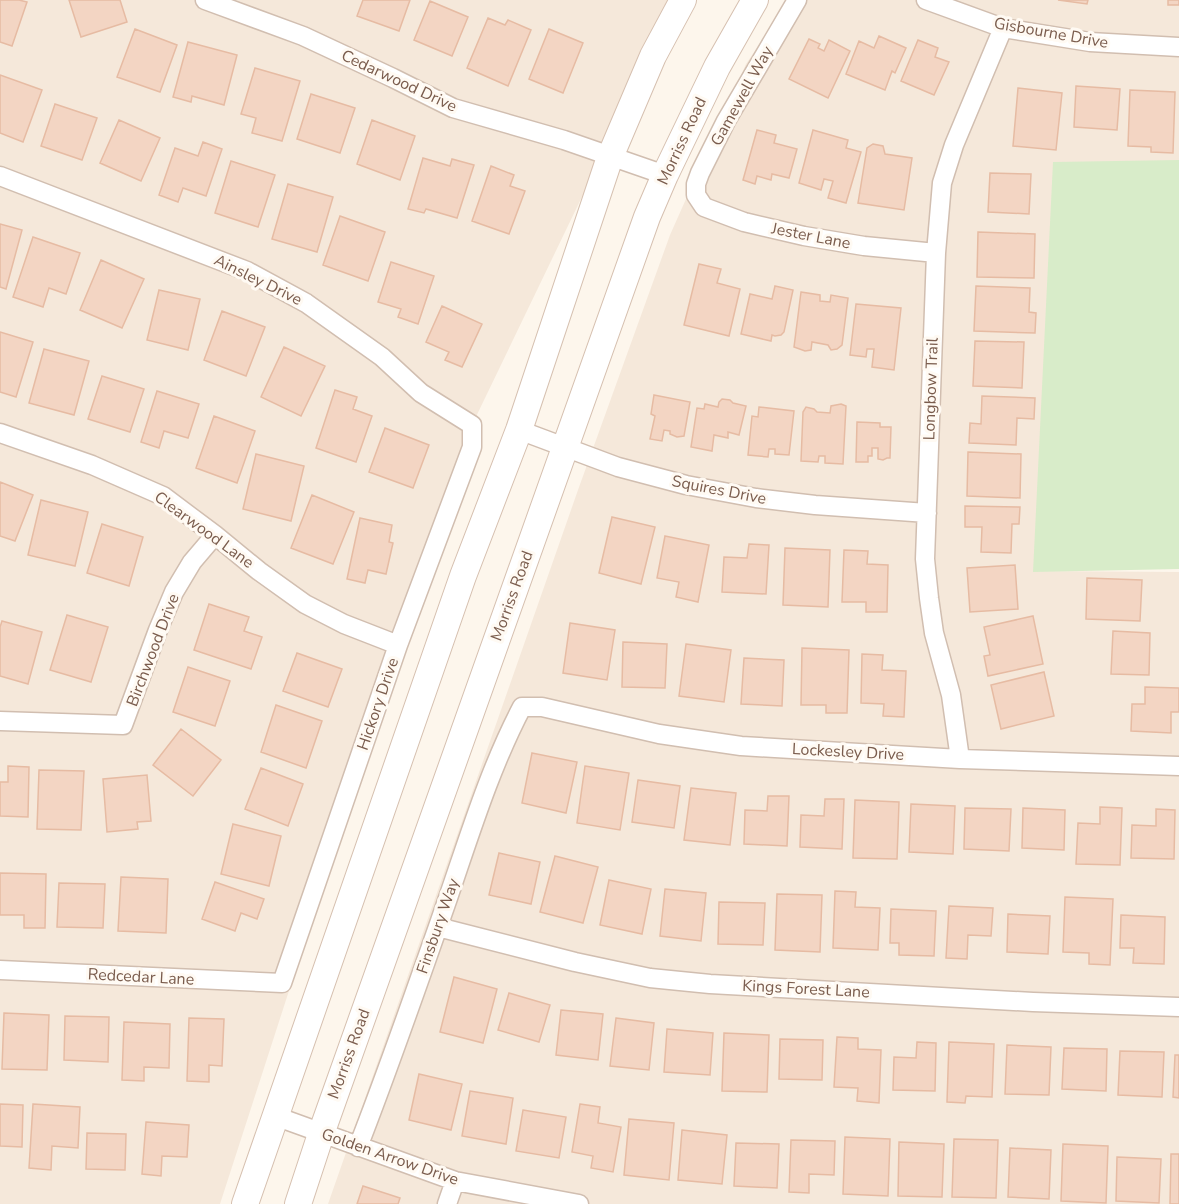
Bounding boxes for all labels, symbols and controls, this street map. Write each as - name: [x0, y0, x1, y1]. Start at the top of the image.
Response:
- street label: Gisbourne Drive: [992, 12, 1110, 54]
- street label: Gamewell Way: [705, 41, 779, 150]
- street label: Cedarwood Drive: [338, 45, 460, 117]
- street label: Morriss Road: [652, 94, 712, 188]
- street label: Jester Lane: [769, 217, 852, 254]
- street label: Ainsley Drive: [210, 249, 306, 311]
- street label: Longbow Trail: [918, 337, 944, 441]
- street label: Squires Drive: [670, 470, 768, 510]
- street label: Clearwood Lane: [150, 486, 258, 574]
- street label: Morriss Road: [486, 548, 538, 644]
- street label: Birchwood Drive: [121, 590, 185, 710]
- street label: Hickory Drive: [352, 655, 404, 753]
- street label: Lockesley Drive: [791, 738, 905, 766]
- street label: Finsbury Way: [411, 875, 465, 977]
- street label: Redcedar Lane: [87, 963, 195, 991]
- street label: Kings Forest Lane: [742, 975, 870, 1003]
- street label: Morriss Road: [323, 1006, 375, 1102]
- street label: Golden Arrow Drive: [319, 1123, 461, 1191]

